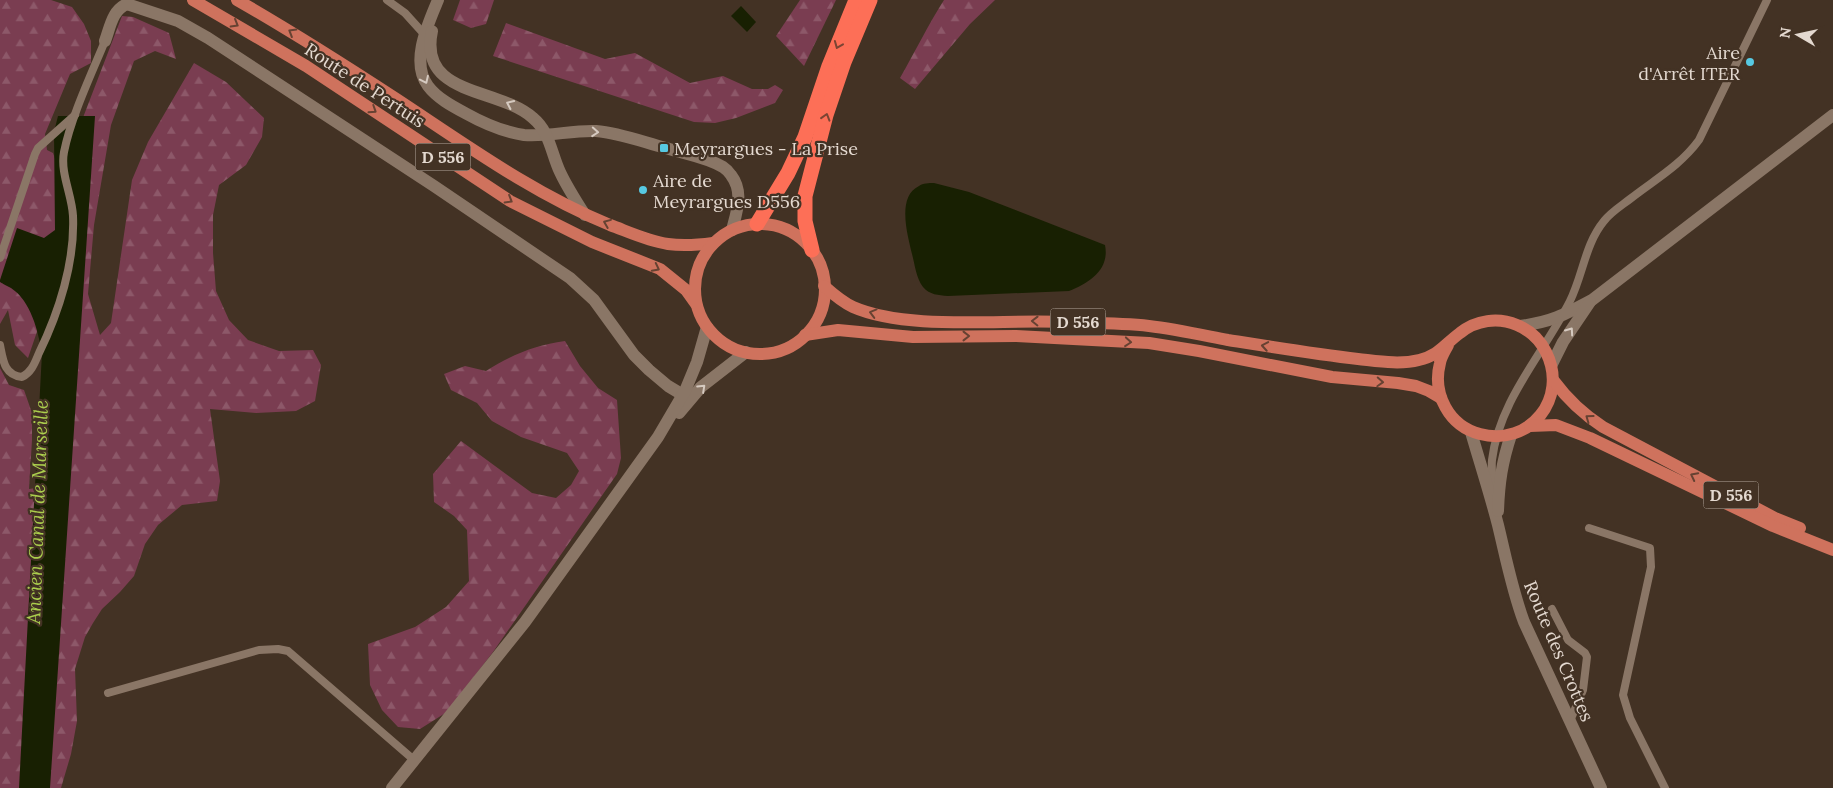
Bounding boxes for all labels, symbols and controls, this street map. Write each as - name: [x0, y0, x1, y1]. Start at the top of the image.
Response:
- north arrow: [1773, 10, 1823, 60]
- one-way arrow: [230, 18, 239, 28]
- text: N: [1775, 26, 1795, 40]
- one-way arrow: [288, 29, 297, 39]
- street label: Route de Pertuis: [301, 38, 429, 132]
- one-way arrow: [834, 40, 844, 49]
- place label: Aire d'Arrêt ITER: [1638, 41, 1741, 85]
- marker: Aire d'Arrêt ITER: [1744, 56, 1756, 68]
- one-way arrow: [419, 75, 430, 84]
- one-way arrow: [506, 100, 515, 110]
- one-way arrow: [368, 104, 377, 114]
- one-way arrow: [820, 113, 830, 122]
- one-way arrow: [592, 126, 600, 137]
- place label: Meyrargues - La Prise: [674, 137, 858, 160]
- marker: Meyrargues - La Prise: [658, 142, 670, 154]
- road number: D 556: [416, 144, 470, 170]
- place label: Aire de Meyrargues D556: [652, 169, 800, 213]
- marker: Aire de Meyrargues D556: [637, 184, 649, 196]
- one-way arrow: [503, 193, 512, 203]
- one-way arrow: [603, 219, 611, 229]
- one-way arrow: [651, 262, 660, 272]
- one-way arrow: [868, 308, 877, 319]
- road number: D 556: [1050, 308, 1106, 336]
- one-way arrow: [1030, 316, 1038, 326]
- one-way arrow: [1564, 327, 1573, 337]
- one-way arrow: [962, 331, 970, 341]
- one-way arrow: [1124, 336, 1132, 347]
- one-way arrow: [1261, 341, 1269, 352]
- one-way arrow: [1377, 376, 1385, 387]
- one-way arrow: [696, 385, 705, 394]
- water label: Ancien Canal de Marseille: [21, 399, 53, 626]
- one-way arrow: [1585, 415, 1595, 424]
- one-way arrow: [1690, 472, 1699, 482]
- road number: D 556: [1704, 482, 1758, 508]
- street label: Route des Crottes: [1519, 577, 1599, 725]

